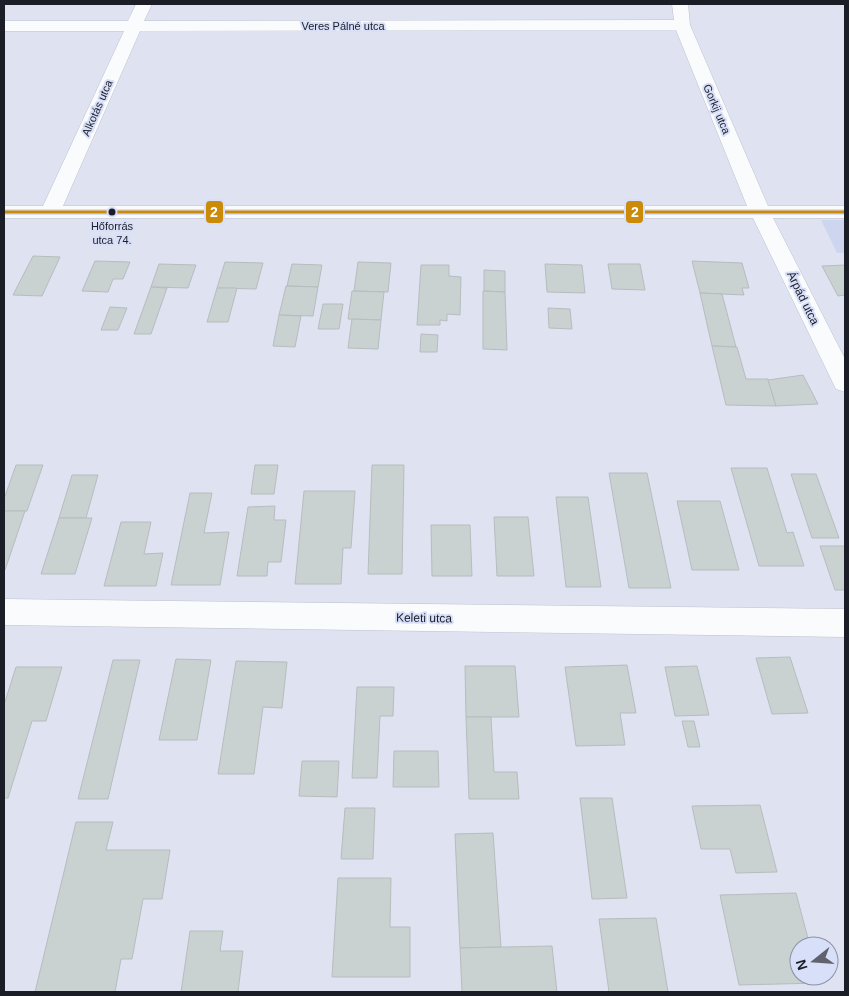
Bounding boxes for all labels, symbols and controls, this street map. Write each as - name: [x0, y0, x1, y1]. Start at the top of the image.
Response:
- street label: Veres Pálné utca: [301, 20, 385, 32]
- street label: Alkotás utca: [79, 77, 115, 138]
- street label: Gorkij utca: [701, 82, 733, 136]
- line badge: 2: [205, 200, 224, 224]
- line badge: 2: [625, 200, 644, 224]
- text: 2: [210, 204, 218, 220]
- text: 2: [631, 204, 639, 220]
- marker: Hőforrás utca 74.: [107, 207, 117, 217]
- place label: Hőforrás utca 74.: [91, 220, 134, 246]
- street label: Árpád utca: [784, 268, 823, 327]
- street label: Keleti utca: [396, 611, 452, 625]
- north arrow: [789, 936, 839, 986]
- text: N: [792, 958, 811, 972]

